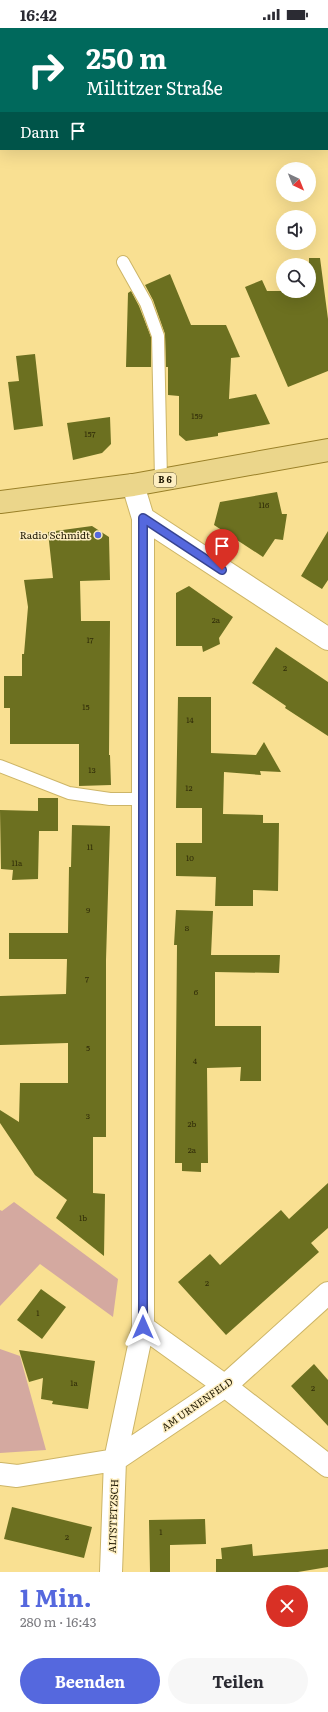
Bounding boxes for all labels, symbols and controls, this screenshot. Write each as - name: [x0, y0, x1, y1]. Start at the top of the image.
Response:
- text: 16:42: [20, 3, 57, 26]
- text: 250 m: [86, 36, 167, 78]
- icon: right: [20, 44, 72, 96]
- text: Miltitzer Straße: [86, 74, 223, 101]
- text: Dann: [20, 120, 59, 143]
- icon: arrive: [67, 120, 89, 142]
- north arrow: [276, 162, 316, 202]
- map controls: [276, 162, 316, 298]
- button: sound: [276, 210, 316, 250]
- button: search: [276, 258, 316, 298]
- house number: 159: [191, 410, 203, 421]
- house number: 157: [84, 428, 96, 439]
- road number: B 6: [154, 473, 176, 487]
- house number: 116: [259, 499, 270, 510]
- place label: Radio Schmidt: [20, 527, 90, 542]
- pin: [205, 529, 239, 570]
- marker: Radio Schmidt: [93, 530, 103, 540]
- icon: arrive: [211, 535, 233, 557]
- house number: 2a: [212, 614, 221, 625]
- house number: 17: [86, 634, 94, 645]
- house number: 2: [283, 662, 287, 673]
- house number: 15: [82, 701, 90, 712]
- house number: 14: [186, 714, 194, 725]
- house number: 13: [88, 764, 96, 775]
- house number: 12: [185, 782, 193, 793]
- house number: 11: [87, 841, 94, 852]
- house number: 10: [186, 852, 194, 863]
- house number: 11a: [12, 857, 23, 868]
- house number: 9: [86, 904, 90, 915]
- house number: 8: [185, 922, 190, 933]
- house number: 7: [85, 973, 89, 984]
- house number: 6: [194, 986, 199, 997]
- house number: 5: [86, 1042, 90, 1053]
- house number: 4: [193, 1055, 198, 1066]
- house number: 3: [86, 1110, 90, 1121]
- house number: 2b: [188, 1118, 197, 1129]
- house number: 2a: [188, 1144, 197, 1155]
- house number: 1b: [79, 1212, 87, 1223]
- house number: 2: [205, 1277, 209, 1288]
- position arrow: [122, 1306, 164, 1348]
- house number: 1: [36, 1307, 40, 1318]
- street label: AM URNENFELD: [158, 1373, 236, 1434]
- house number: 1a: [70, 1377, 78, 1388]
- house number: 2: [311, 1382, 315, 1393]
- street label: ALTSTETZSCH: [104, 1479, 121, 1553]
- house number: 1: [159, 1526, 163, 1537]
- house number: 2: [65, 1531, 69, 1542]
- text: 1 Min.: [20, 1579, 92, 1614]
- button: close: [266, 1585, 308, 1627]
- text: 280 m · 16:43: [20, 1612, 97, 1631]
- button: Beenden: [20, 1658, 160, 1704]
- button: Teilen: [168, 1658, 308, 1704]

